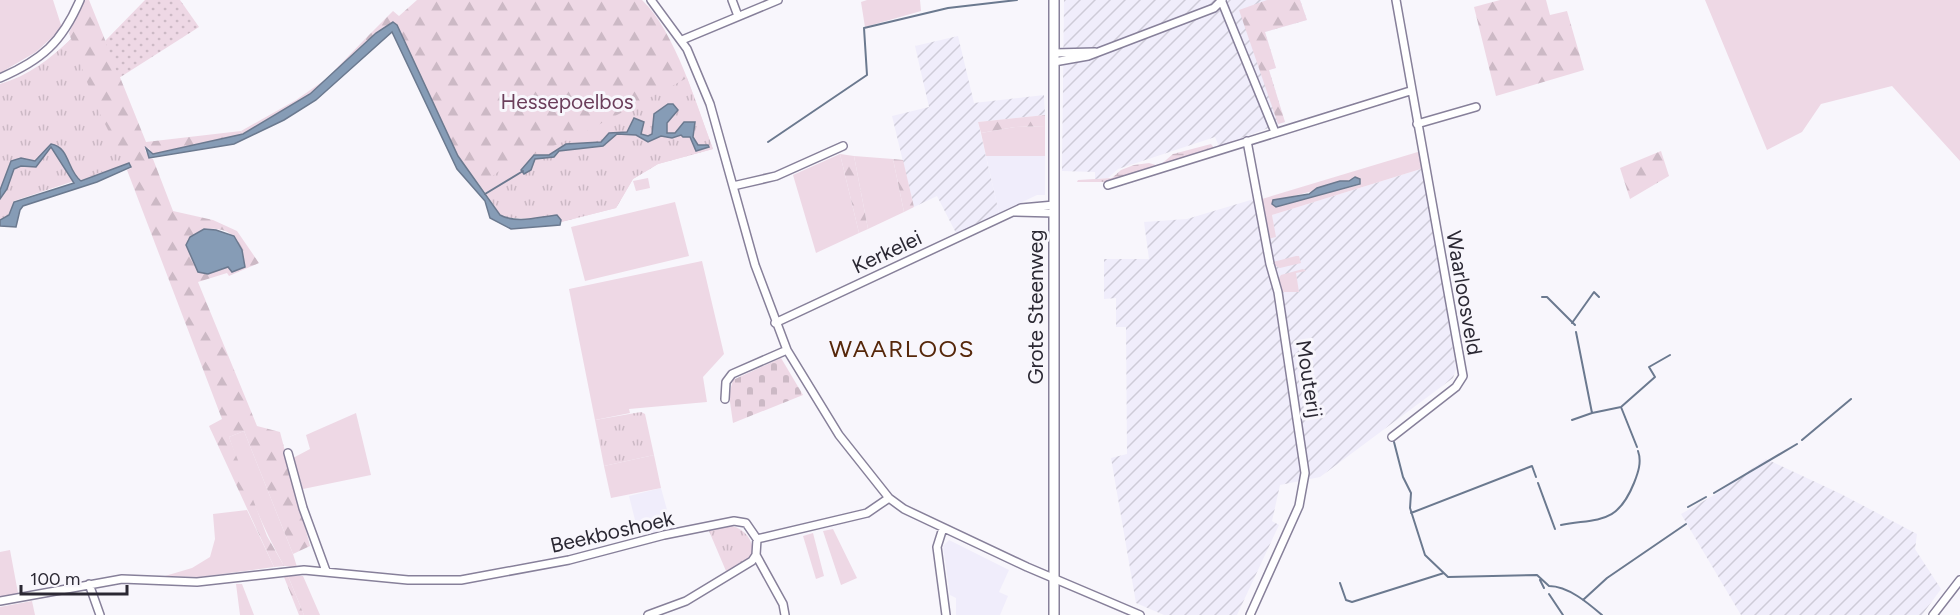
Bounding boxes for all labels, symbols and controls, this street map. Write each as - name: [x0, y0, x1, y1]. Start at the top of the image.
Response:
- park label: Hessepoelbos: [500, 89, 634, 114]
- street label: Kerkelei: [848, 225, 925, 278]
- street label: Grote Steenweg: [1023, 229, 1048, 385]
- street label: Waarloosveld: [1441, 229, 1488, 357]
- district label: WAARLOOS: [829, 334, 975, 363]
- street label: Mouterij: [1291, 338, 1328, 420]
- street label: Beekboshoek: [548, 505, 677, 558]
- scale bar: [21, 558, 128, 596]
- text: 100 m: [30, 568, 80, 590]

